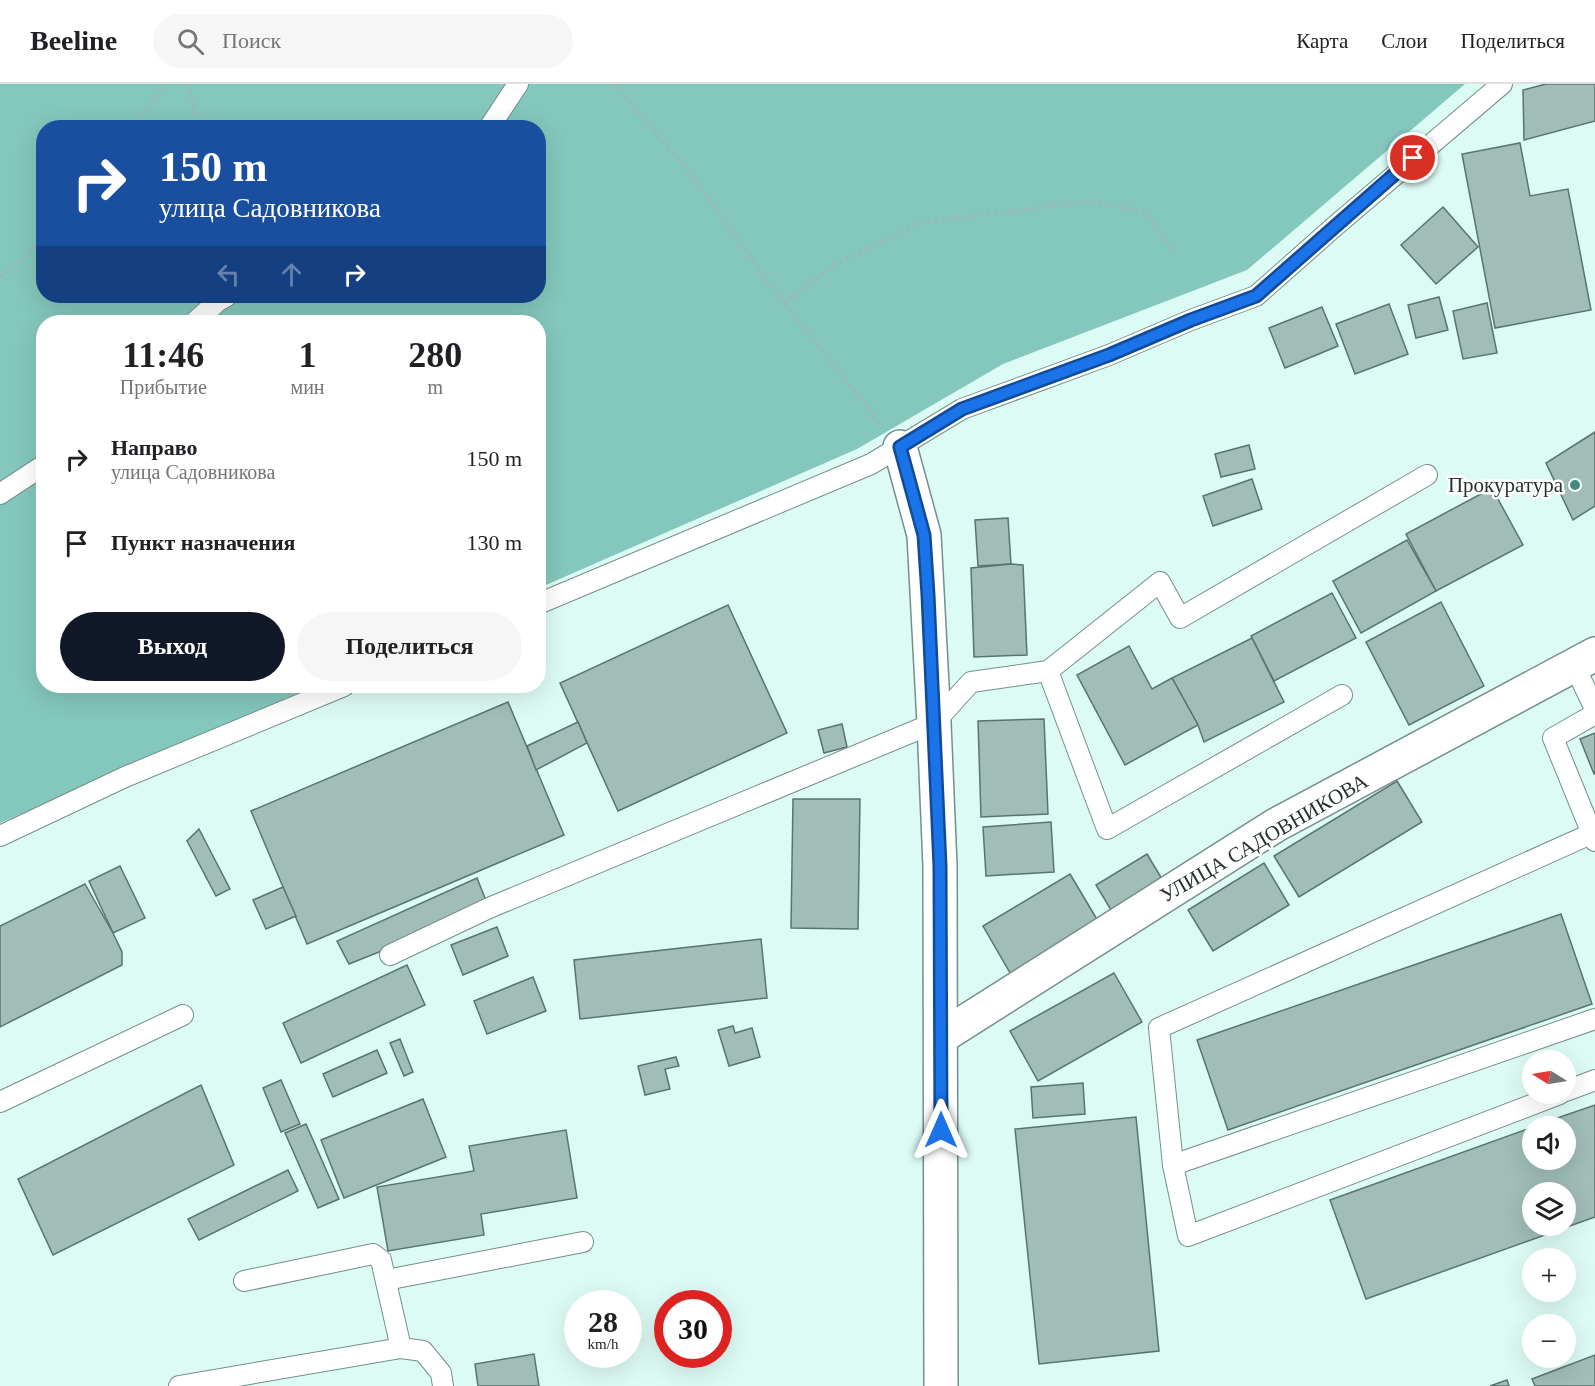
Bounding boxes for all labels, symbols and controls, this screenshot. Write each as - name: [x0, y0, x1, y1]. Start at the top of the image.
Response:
- search box: [153, 14, 573, 68]
- text: Beeline: [30, 25, 117, 56]
- icon: search: [174, 25, 207, 58]
- text: Поиск: [222, 28, 281, 53]
- text: Карта: [1296, 29, 1348, 53]
- text: Слои: [1381, 29, 1427, 53]
- text: Поделиться: [1460, 29, 1565, 53]
- pin: [1387, 132, 1438, 183]
- icon: arrive: [1396, 141, 1429, 174]
- icon: right: [60, 144, 138, 222]
- text: 150 m: [159, 144, 268, 190]
- text: улица Садовникова: [159, 193, 381, 223]
- icon: left: [212, 258, 245, 291]
- icon: ahead: [275, 258, 308, 291]
- icon: right: [338, 258, 371, 291]
- text: 11:46: [122, 335, 204, 375]
- text: 1: [299, 335, 317, 375]
- text: 280: [408, 335, 462, 375]
- text: Прибытие: [120, 376, 207, 398]
- text: мин: [291, 376, 325, 398]
- text: m: [427, 376, 443, 398]
- text: Направо: [111, 435, 197, 460]
- icon: right: [60, 443, 93, 476]
- text: 150 m: [466, 446, 522, 471]
- text: улица Садовникова: [111, 461, 275, 483]
- place label: Прокуратура: [1448, 473, 1564, 497]
- marker: Прокуратура: [1568, 478, 1582, 492]
- icon: arrive: [60, 527, 93, 560]
- text: Пункт назначения: [111, 530, 296, 555]
- text: 130 m: [466, 530, 522, 555]
- button: Выход: [60, 612, 285, 681]
- button: Поделиться: [297, 612, 522, 681]
- street label: УЛИЦА САДОВНИКОВА: [1156, 768, 1373, 907]
- north arrow: [1522, 1050, 1576, 1104]
- map controls: [1522, 1050, 1576, 1368]
- position arrow: [909, 1098, 973, 1162]
- button: sound: [1522, 1116, 1576, 1170]
- button: layers: [1522, 1182, 1576, 1236]
- button: +: [1522, 1248, 1576, 1302]
- speed limit sign: 30: [654, 1290, 732, 1368]
- text: 28: [588, 1305, 618, 1338]
- button: −: [1522, 1314, 1576, 1368]
- text: km/h: [588, 1336, 618, 1352]

